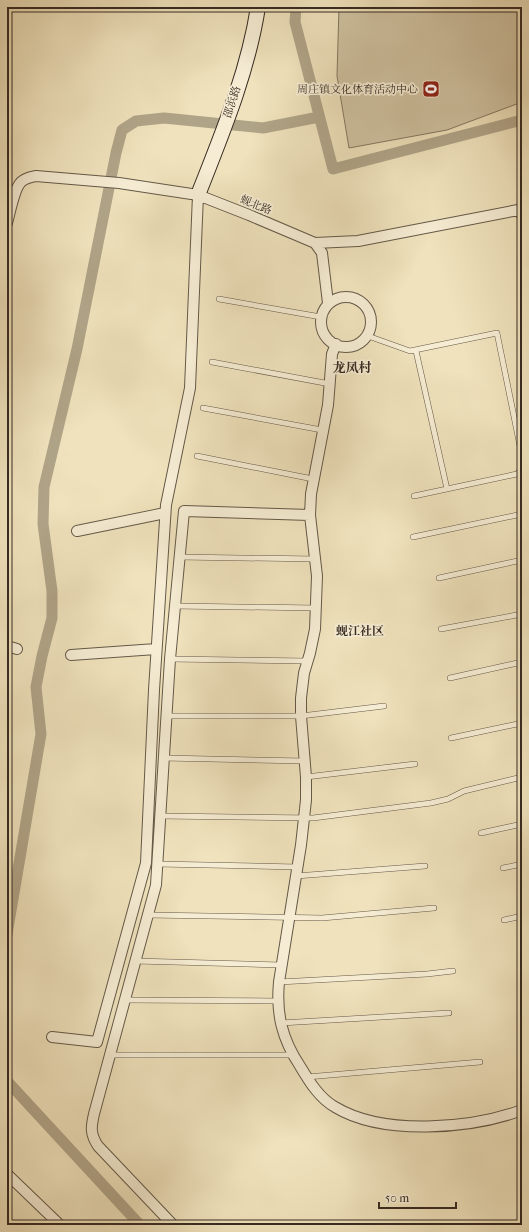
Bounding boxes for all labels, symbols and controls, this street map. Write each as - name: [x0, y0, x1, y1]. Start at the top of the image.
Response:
- sports icon: 周庄镇文化体育活动中心: [421, 79, 441, 99]
- place label: 周庄镇文化体育活动中心: [297, 83, 418, 96]
- street label: 邵浜路: [221, 84, 243, 120]
- street label: 蚬北路: [238, 193, 274, 217]
- district label: 龙凤村: [332, 360, 372, 375]
- district label: 蚬江社区: [336, 624, 384, 638]
- scale bar: [379, 1184, 456, 1210]
- text: 50 m: [385, 1191, 409, 1205]

